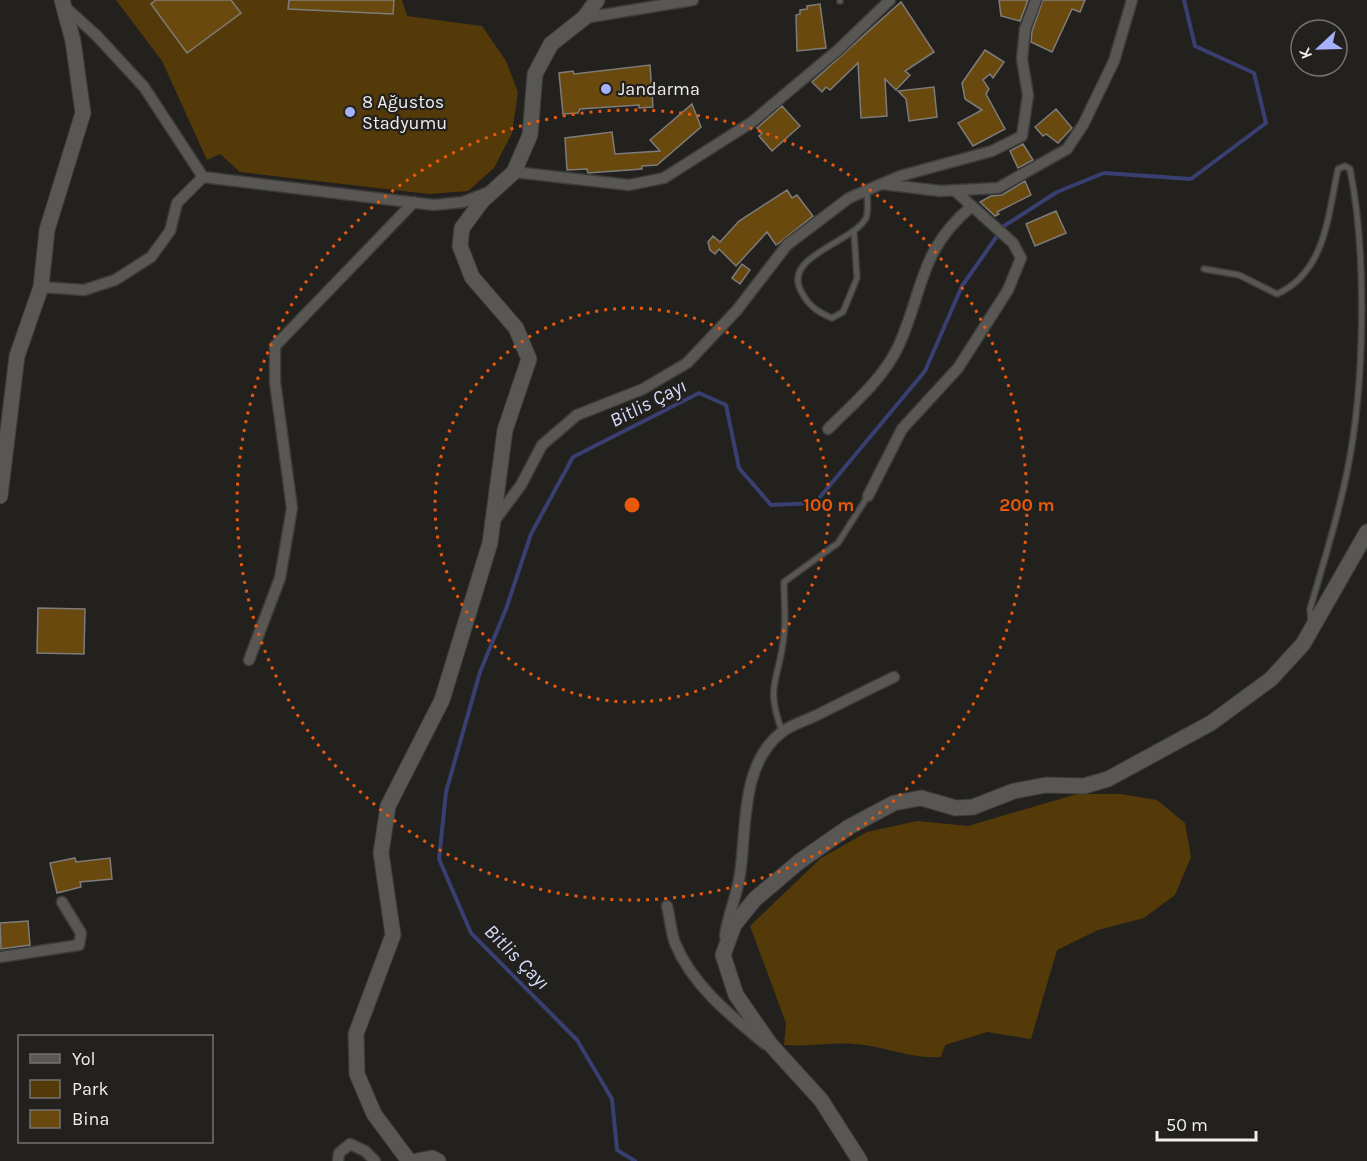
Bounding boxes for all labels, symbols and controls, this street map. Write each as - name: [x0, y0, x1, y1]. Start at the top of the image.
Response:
- north arrow: [1289, 18, 1349, 78]
- text: K: [1295, 45, 1316, 62]
- place label: Jandarma: [618, 78, 700, 100]
- marker: Jandarma: [599, 82, 613, 96]
- place label: 8 Ağustos Stadyumu: [362, 91, 447, 134]
- marker: 8 Ağustos Stadyumu: [343, 105, 357, 119]
- water label: Bitlis Çayı: [606, 374, 690, 432]
- text: 100 m: [804, 494, 854, 516]
- text: 200 m: [999, 494, 1055, 516]
- centre of rings: [622, 495, 642, 515]
- water label: Bitlis Çayı: [480, 920, 554, 994]
- legend: [18, 1035, 213, 1143]
- text: Yol: [72, 1048, 96, 1070]
- text: Park: [72, 1078, 109, 1100]
- scale bar: [1157, 1104, 1256, 1142]
- text: Bina: [72, 1108, 109, 1130]
- text: 50 m: [1166, 1114, 1208, 1136]

